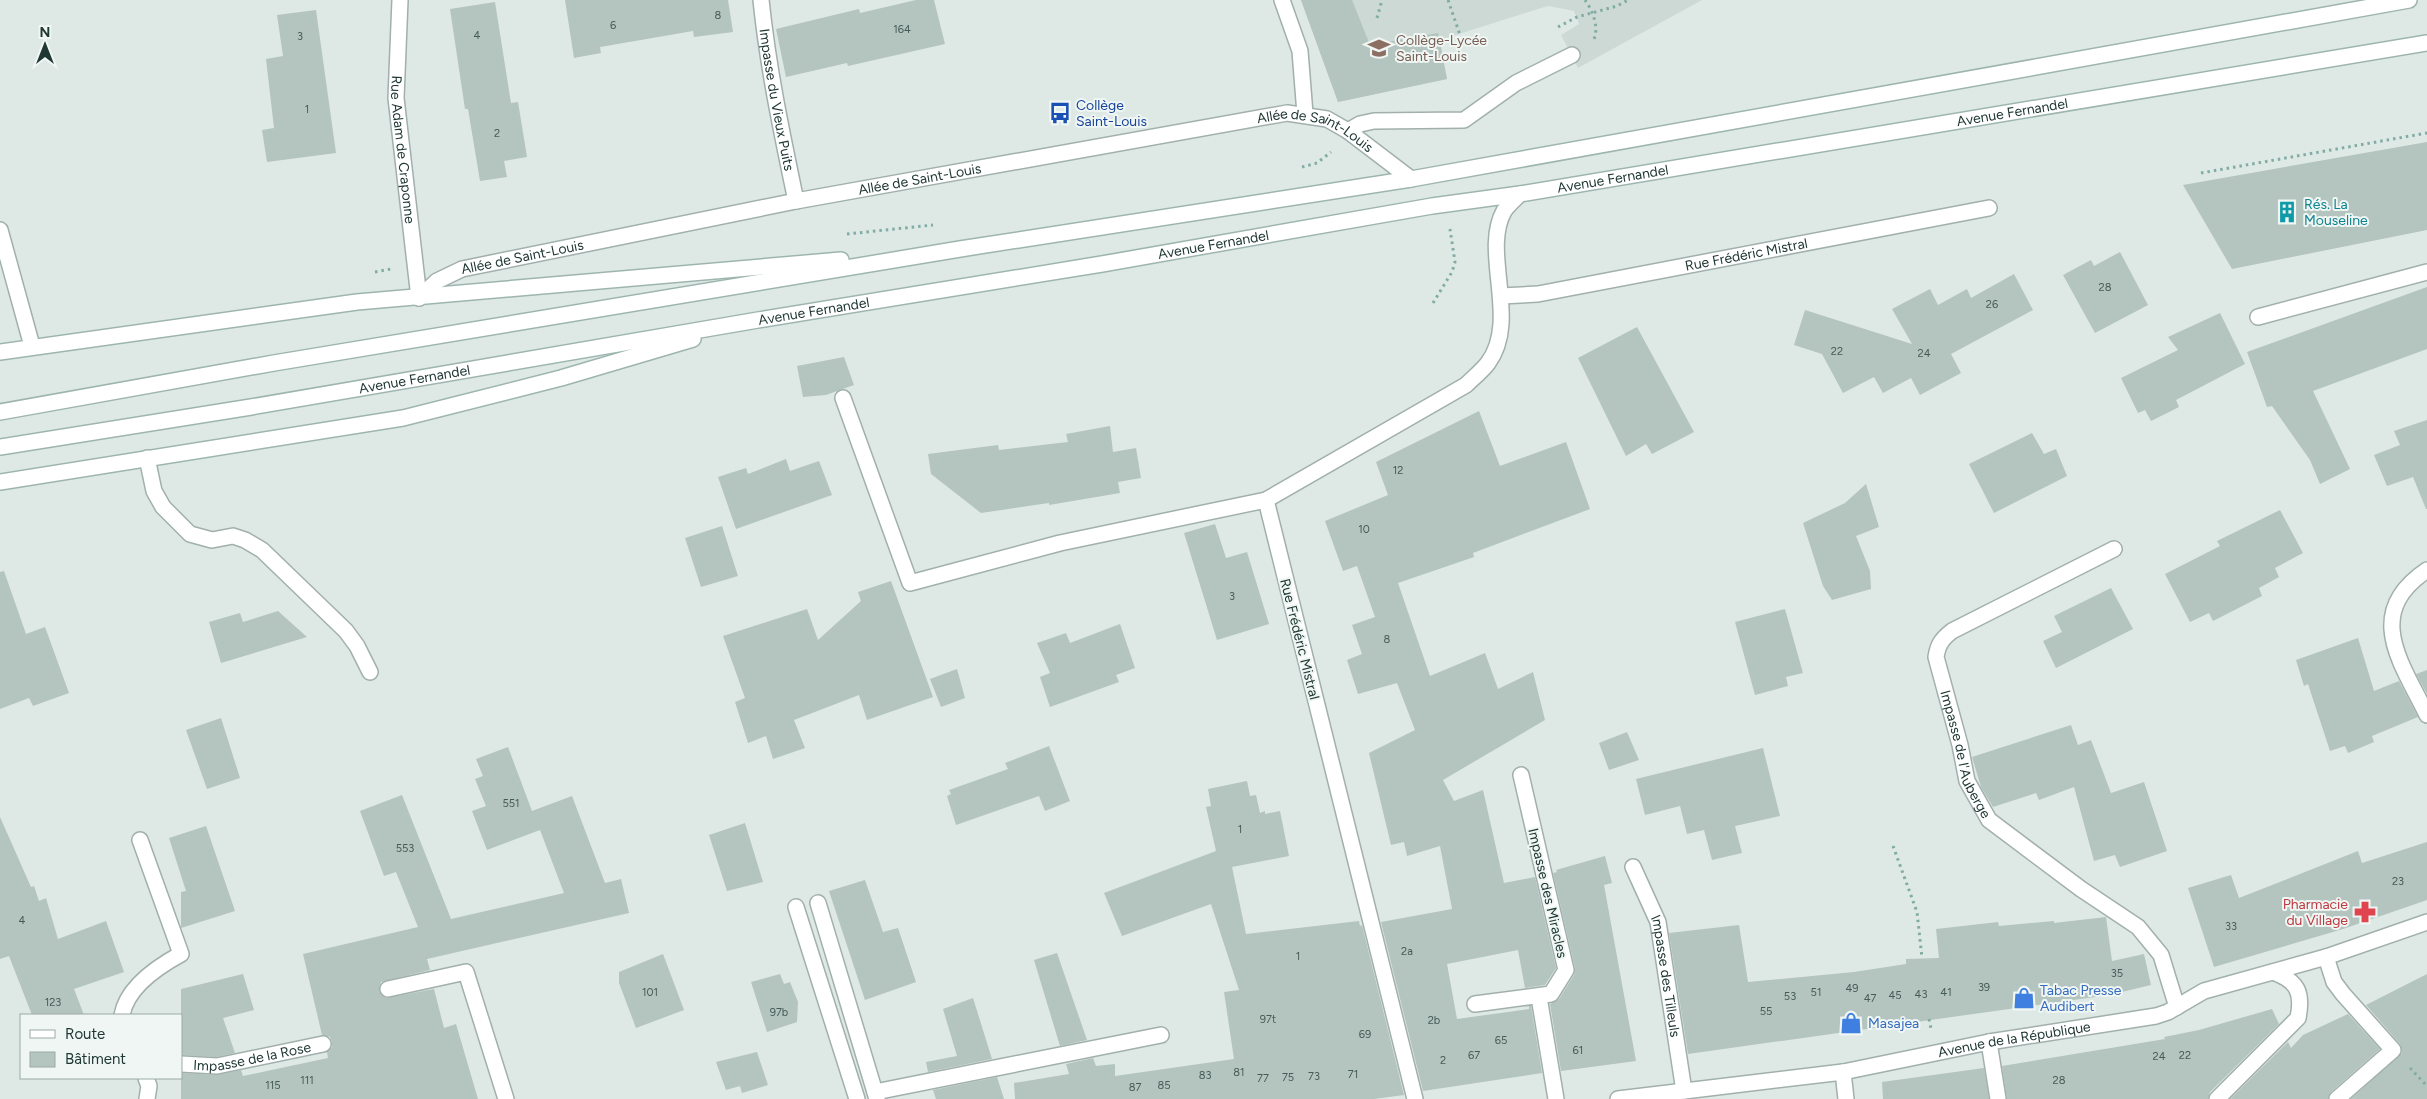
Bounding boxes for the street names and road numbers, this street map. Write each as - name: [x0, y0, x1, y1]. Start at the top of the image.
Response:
- street label: Impasse du Vieux Puits: [755, 28, 798, 172]
- street label: Rue Adam de Craponne: [387, 75, 418, 225]
- street label: Avenue Fernandel: [1955, 95, 2069, 130]
- street label: Allée de Saint-Louis: [1256, 105, 1376, 156]
- street label: Allée de Saint-Louis: [857, 160, 983, 199]
- street label: Avenue Fernandel: [1556, 161, 1670, 197]
- street label: Avenue Fernandel: [1156, 227, 1270, 263]
- street label: Rue Frédéric Mistral: [1684, 235, 1809, 275]
- street label: Allée de Saint-Louis: [460, 236, 585, 278]
- street label: Avenue Fernandel: [757, 294, 871, 329]
- street label: Avenue Fernandel: [358, 362, 471, 397]
- street label: Rue Frédéric Mistral: [1276, 577, 1323, 701]
- street label: Impasse de l'Auberge: [1936, 688, 1994, 822]
- street label: Impasse des Miracles: [1524, 826, 1571, 960]
- street label: Impasse des Tilleuls: [1647, 912, 1684, 1038]
- street label: Avenue de la République: [1937, 1018, 2092, 1061]
- street label: Impasse de la Rose: [193, 1039, 313, 1075]

